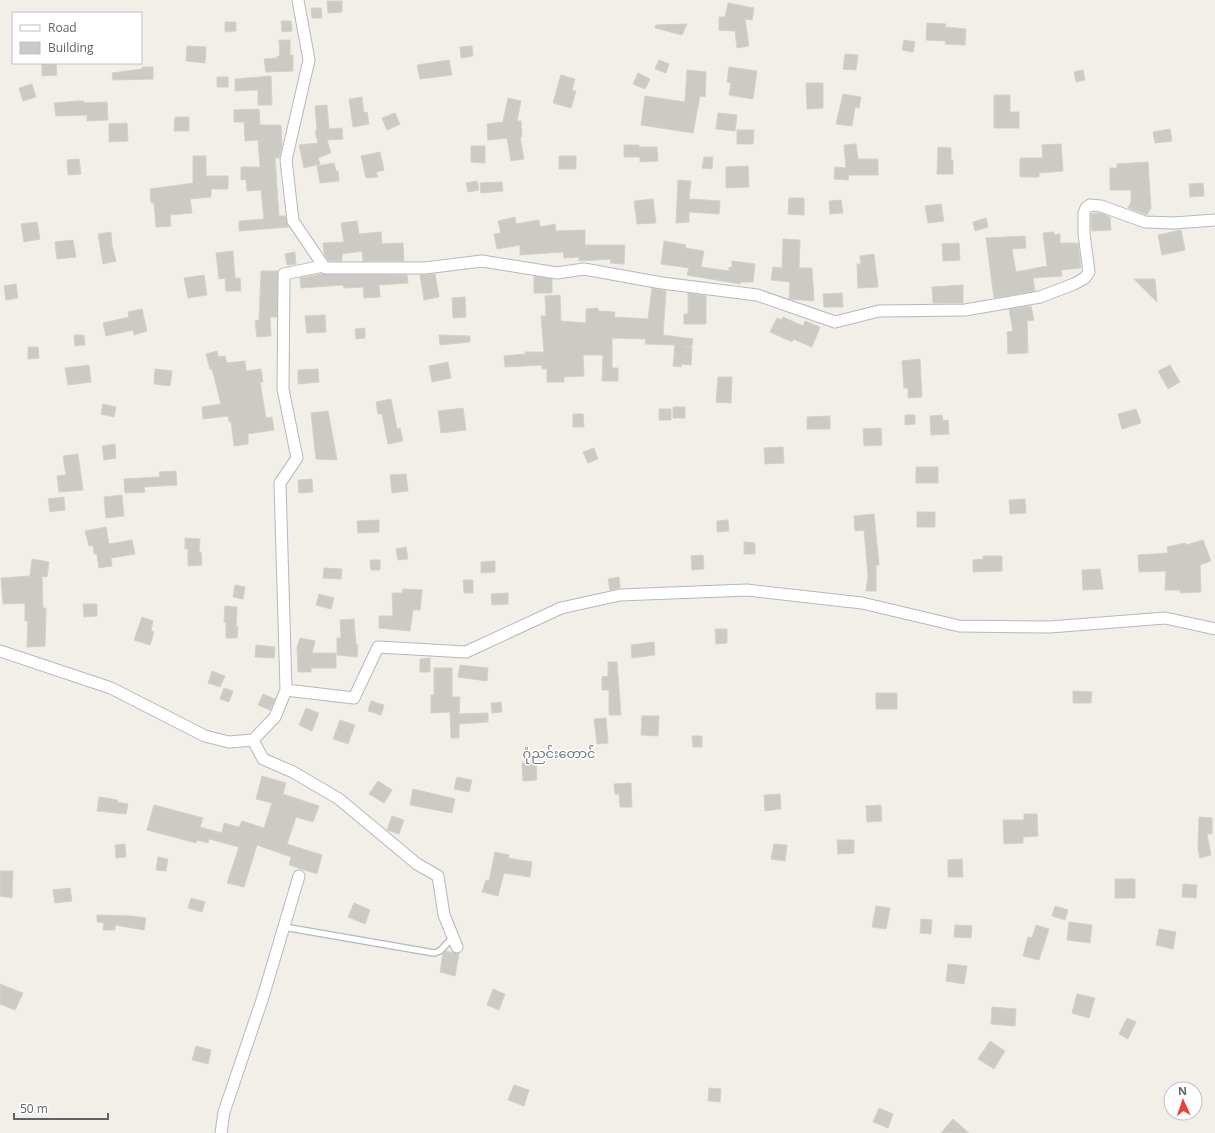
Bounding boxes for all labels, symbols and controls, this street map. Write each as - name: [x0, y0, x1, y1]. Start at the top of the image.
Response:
- legend: [12, 12, 142, 64]
- text: Road: [48, 19, 77, 36]
- text: Building: [48, 39, 94, 56]
- district label: ဂုံညင်းတောင်: [522, 744, 596, 764]
- north arrow: [1163, 1081, 1203, 1121]
- text: N: [1178, 1083, 1187, 1098]
- scale bar: [14, 1095, 108, 1121]
- text: 50 m: [20, 1100, 48, 1117]

